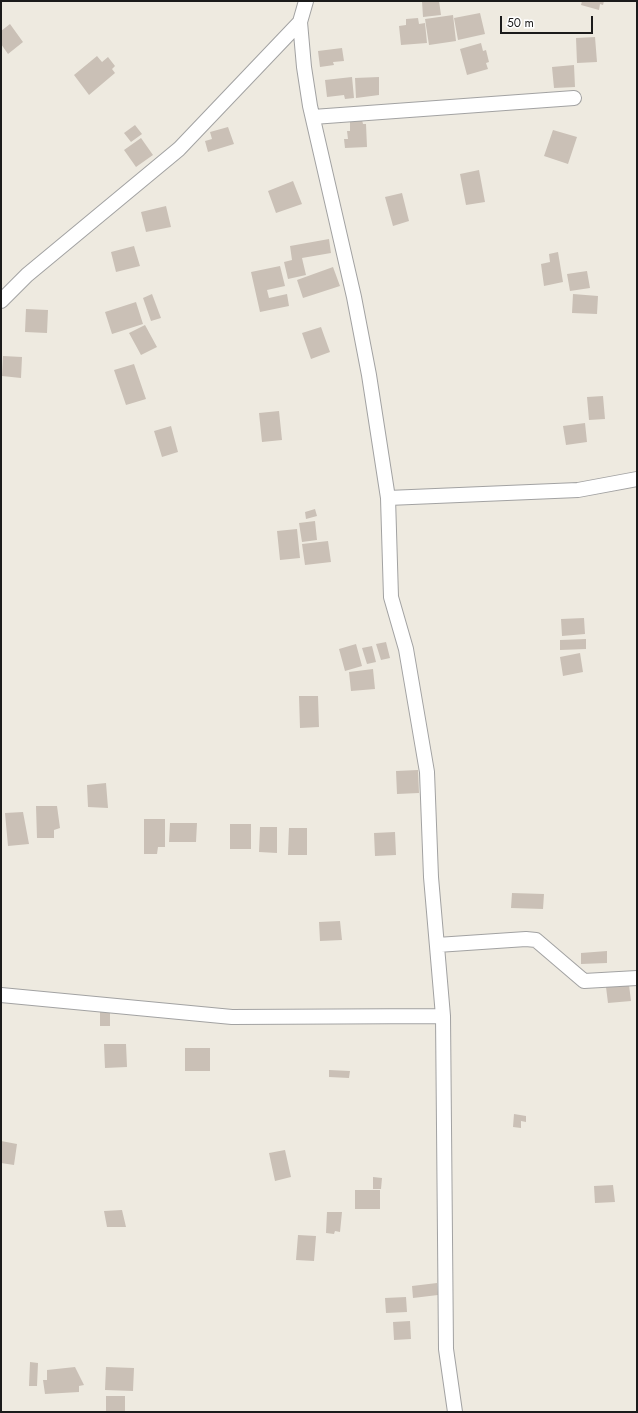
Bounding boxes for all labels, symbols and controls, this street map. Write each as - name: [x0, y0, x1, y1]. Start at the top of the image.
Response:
- scale bar: [502, 8, 595, 34]
- text: 50 m: [507, 14, 534, 32]

